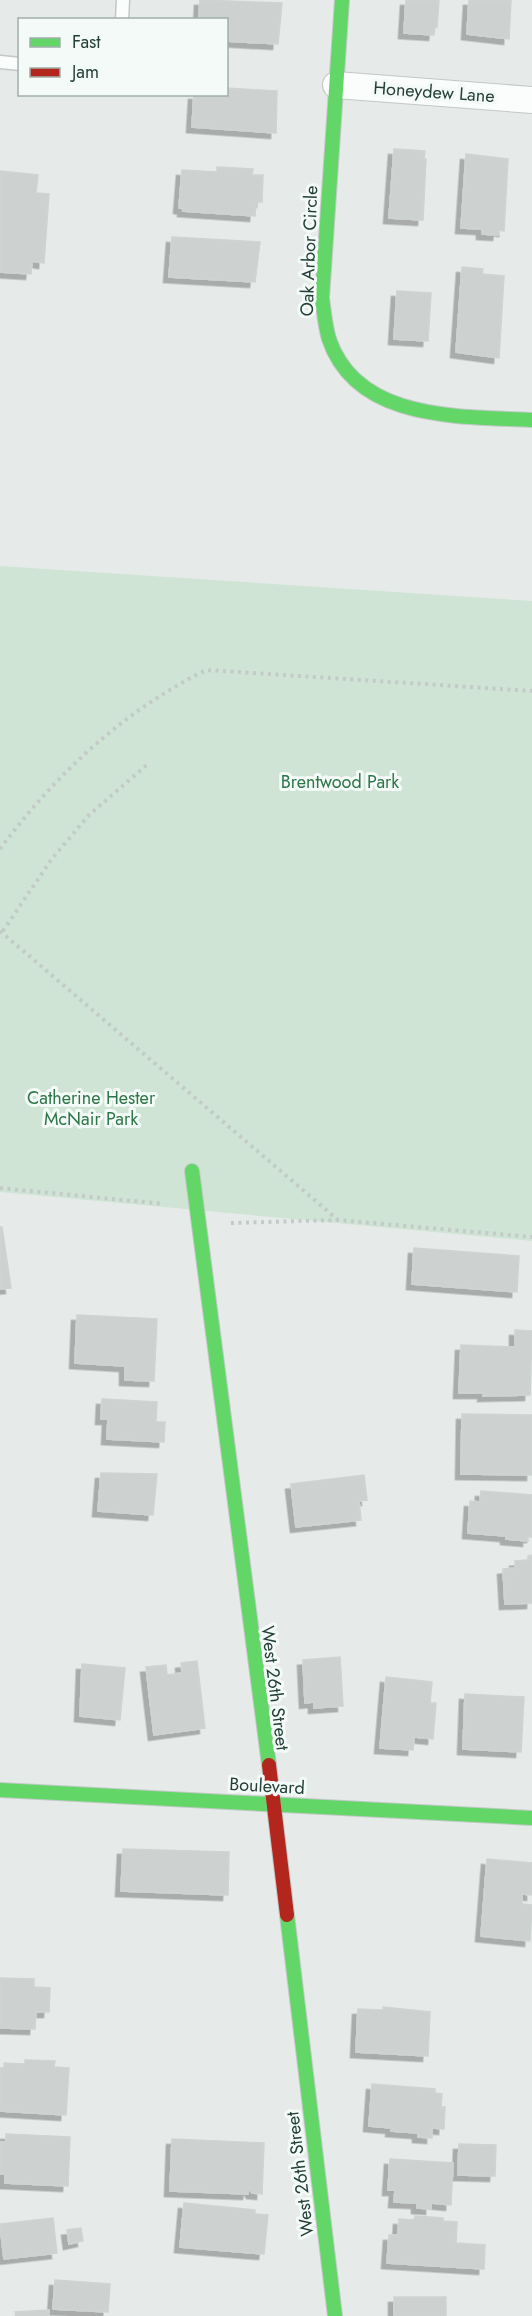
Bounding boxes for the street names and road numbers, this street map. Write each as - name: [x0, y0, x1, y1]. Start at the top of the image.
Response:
- street label: Honeydew Lane: [373, 75, 495, 109]
- street label: Oak Arbor Circle: [294, 185, 324, 317]
- street label: West 26th Street: [254, 1624, 296, 1752]
- street label: Boulevard: [229, 1771, 305, 1801]
- street label: West 26th Street: [279, 2110, 321, 2238]

